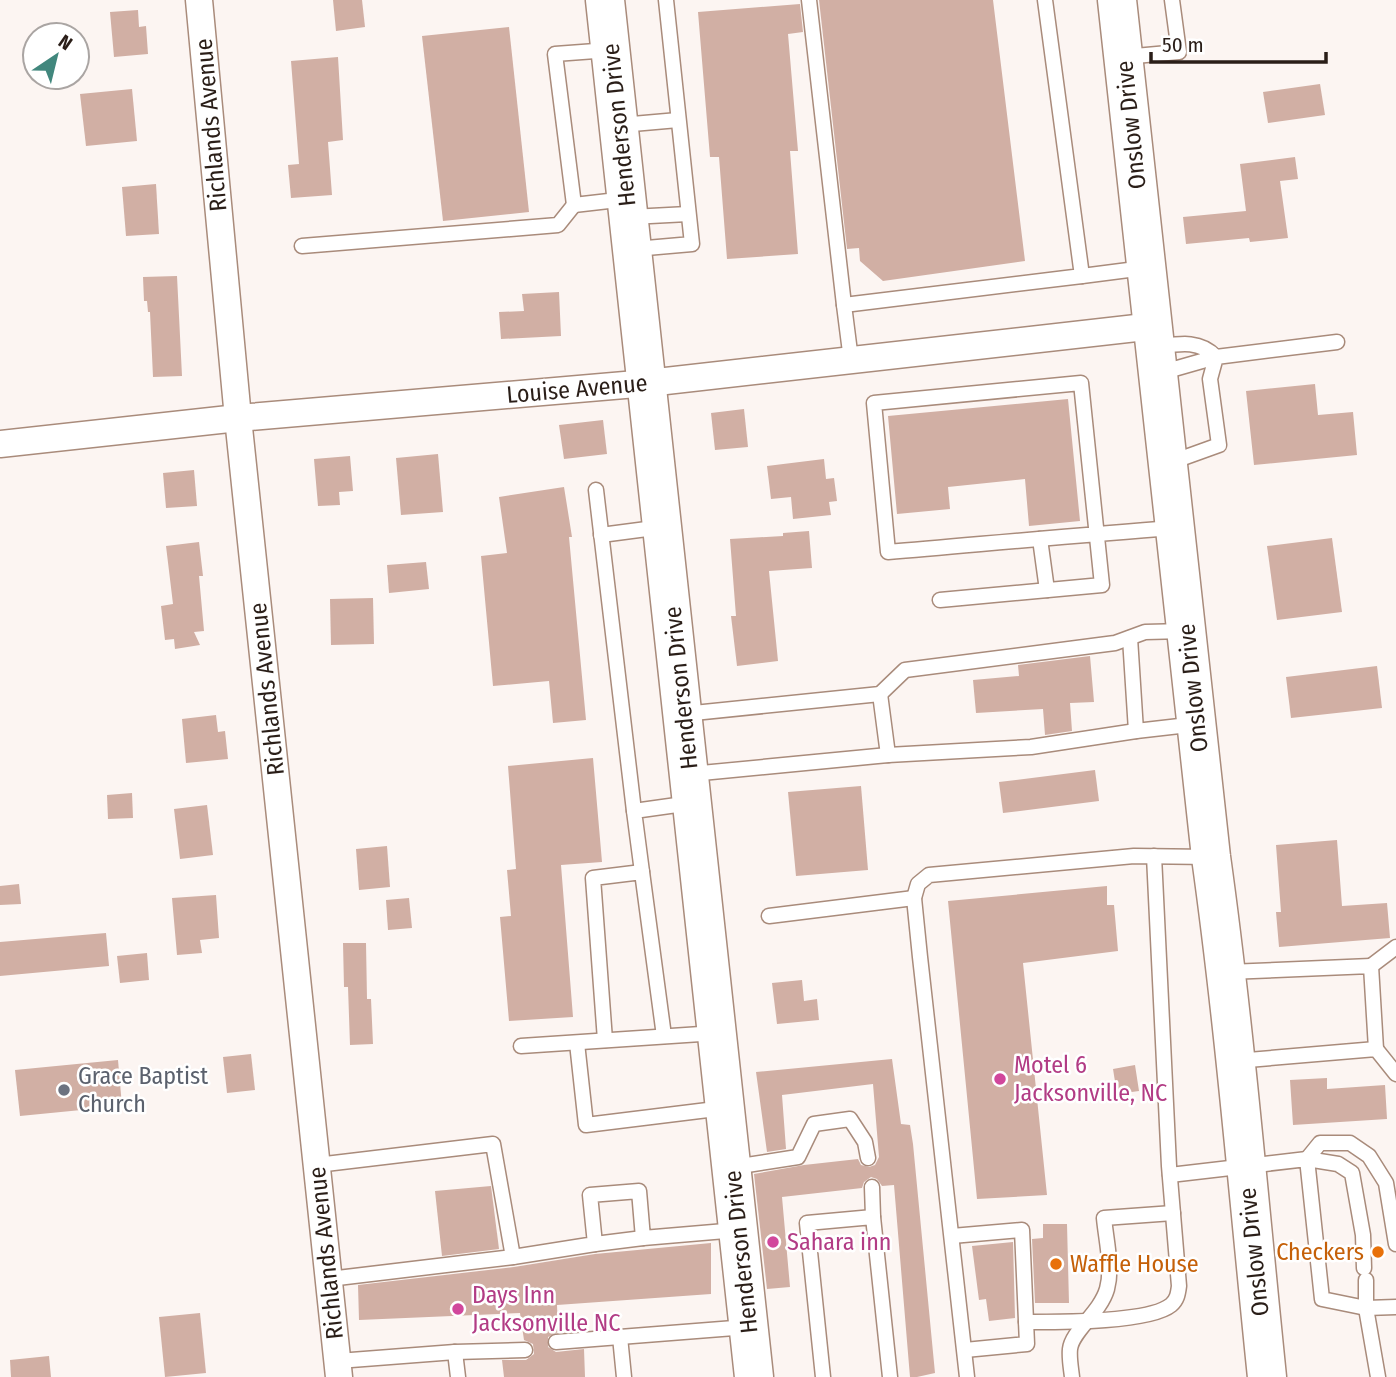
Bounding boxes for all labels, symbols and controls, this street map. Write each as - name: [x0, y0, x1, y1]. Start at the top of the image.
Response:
- north arrow: [21, 21, 91, 91]
- scale bar: [1151, 21, 1326, 65]
- text: N: [54, 30, 77, 55]
- text: 50 m: [1162, 32, 1204, 58]
- street label: Richlands Avenue: [189, 37, 233, 213]
- street label: Henderson Drive: [597, 42, 641, 208]
- street label: Onslow Drive: [1110, 59, 1152, 191]
- street label: Louise Avenue: [505, 369, 649, 409]
- street label: Richlands Avenue: [244, 601, 290, 777]
- street label: Henderson Drive: [659, 605, 703, 771]
- street label: Onslow Drive: [1172, 622, 1214, 754]
- place label: Motel 6 Jacksonville, NC: [1014, 1051, 1167, 1107]
- place label: Grace Baptist Church: [78, 1062, 208, 1118]
- marker: Motel 6 Jacksonville, NC: [992, 1071, 1008, 1087]
- marker: Grace Baptist Church: [56, 1082, 72, 1098]
- street label: Richlands Avenue: [303, 1165, 349, 1341]
- street label: Henderson Drive: [719, 1169, 763, 1335]
- street label: Onslow Drive: [1233, 1186, 1275, 1318]
- place label: Sahara inn: [787, 1228, 891, 1256]
- marker: Sahara inn: [765, 1234, 781, 1250]
- place label: Checkers: [1276, 1238, 1364, 1266]
- marker: Checkers: [1370, 1244, 1386, 1260]
- place label: Waffle House: [1070, 1250, 1199, 1278]
- marker: Waffle House: [1048, 1256, 1064, 1272]
- place label: Days Inn Jacksonville NC: [472, 1281, 621, 1337]
- marker: Days Inn Jacksonville NC: [450, 1301, 466, 1317]

